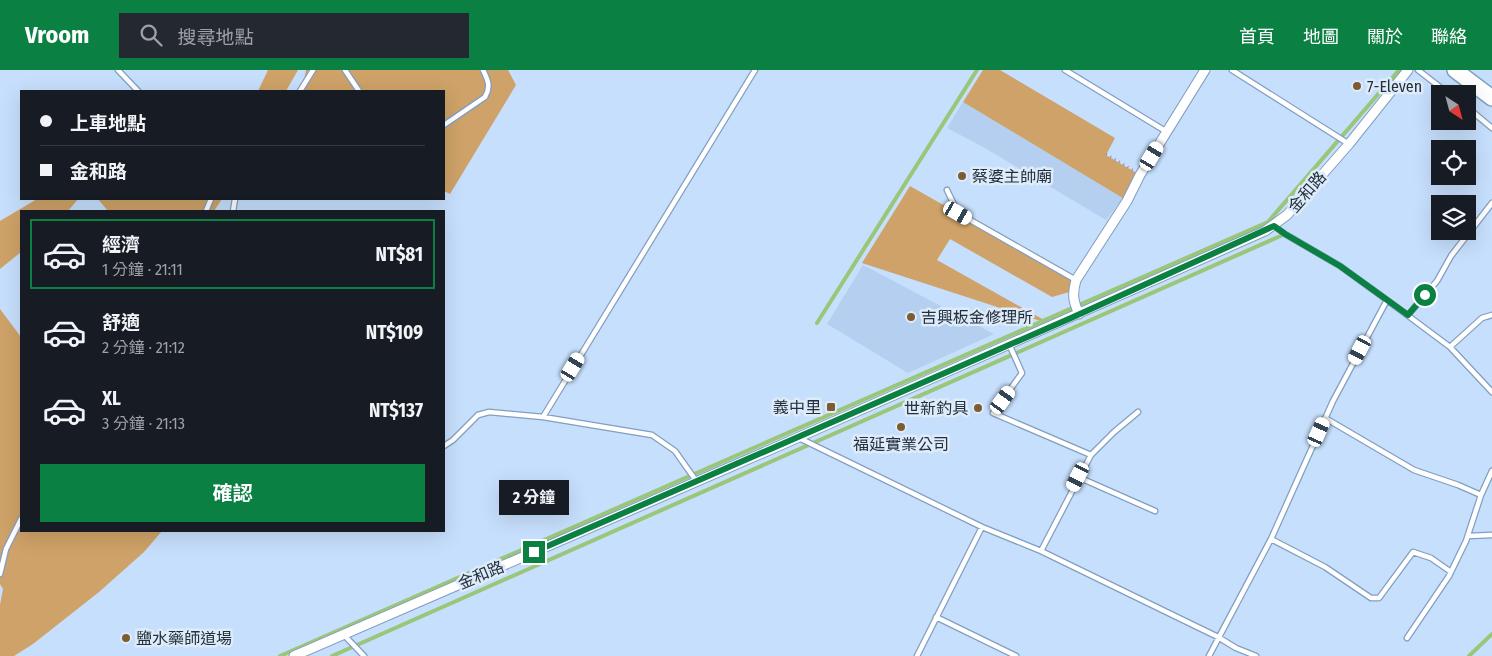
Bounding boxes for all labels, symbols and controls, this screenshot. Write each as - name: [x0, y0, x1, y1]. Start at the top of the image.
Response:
- search box: [119, 13, 469, 58]
- text: Vroom: [25, 21, 89, 49]
- icon: search: [137, 21, 165, 49]
- text: 搜尋地點: [177, 26, 253, 49]
- text: 首頁: [1239, 26, 1275, 48]
- text: 地圖: [1303, 26, 1339, 48]
- text: 關於: [1367, 26, 1403, 48]
- text: 聯絡: [1431, 26, 1467, 48]
- place label: 7-Eleven: [1367, 77, 1422, 96]
- marker: 7-Eleven: [1351, 80, 1363, 92]
- north arrow: [1431, 85, 1476, 130]
- map controls: [1431, 85, 1476, 240]
- text: 上車地點: [70, 112, 146, 135]
- car: [1137, 139, 1166, 173]
- button: locate: [1431, 140, 1476, 185]
- text: 金和路: [70, 160, 127, 183]
- place label: 蔡婆主帥廟: [972, 167, 1052, 186]
- street label: 金和路: [1284, 168, 1330, 216]
- marker: 蔡婆主帥廟: [956, 170, 968, 182]
- button: layers: [1431, 195, 1476, 240]
- car: [941, 199, 974, 227]
- icon: car: [42, 232, 87, 277]
- text: 經濟: [102, 233, 140, 256]
- text: NT$81: [376, 243, 423, 266]
- text: 1 分鐘 · 21:11: [102, 260, 183, 279]
- route start: [1414, 284, 1436, 306]
- place label: 吉興板金修理所: [921, 308, 1033, 327]
- icon: car: [42, 310, 87, 355]
- text: 舒適: [102, 311, 140, 334]
- marker: 吉興板金修理所: [905, 311, 917, 323]
- text: NT$109: [366, 321, 423, 344]
- car: [1346, 333, 1373, 367]
- text: 2 分鐘 · 21:12: [102, 338, 185, 357]
- car: [558, 350, 587, 384]
- car: [988, 383, 1017, 417]
- text: XL: [102, 387, 121, 410]
- icon: car: [42, 388, 87, 433]
- place label: 義中里: [773, 398, 821, 417]
- text: NT$137: [369, 399, 423, 422]
- place label: 世新釣具: [904, 399, 968, 418]
- marker: 義中里: [825, 401, 837, 413]
- marker: 世新釣具: [972, 402, 984, 414]
- text: 3 分鐘 · 21:13: [102, 414, 185, 433]
- car: [1306, 415, 1331, 449]
- marker: 福延實業公司: [895, 421, 907, 433]
- place label: 福延實業公司: [853, 435, 949, 454]
- car: [1064, 460, 1091, 494]
- button: 確認: [40, 464, 425, 522]
- callout: 2 分鐘: [499, 480, 569, 514]
- text: 2 分鐘: [513, 488, 555, 507]
- route end: [523, 541, 545, 563]
- street label: 金和路: [455, 557, 507, 593]
- place label: 鹽水藥師道場: [136, 629, 232, 648]
- marker: 鹽水藥師道場: [120, 632, 132, 644]

